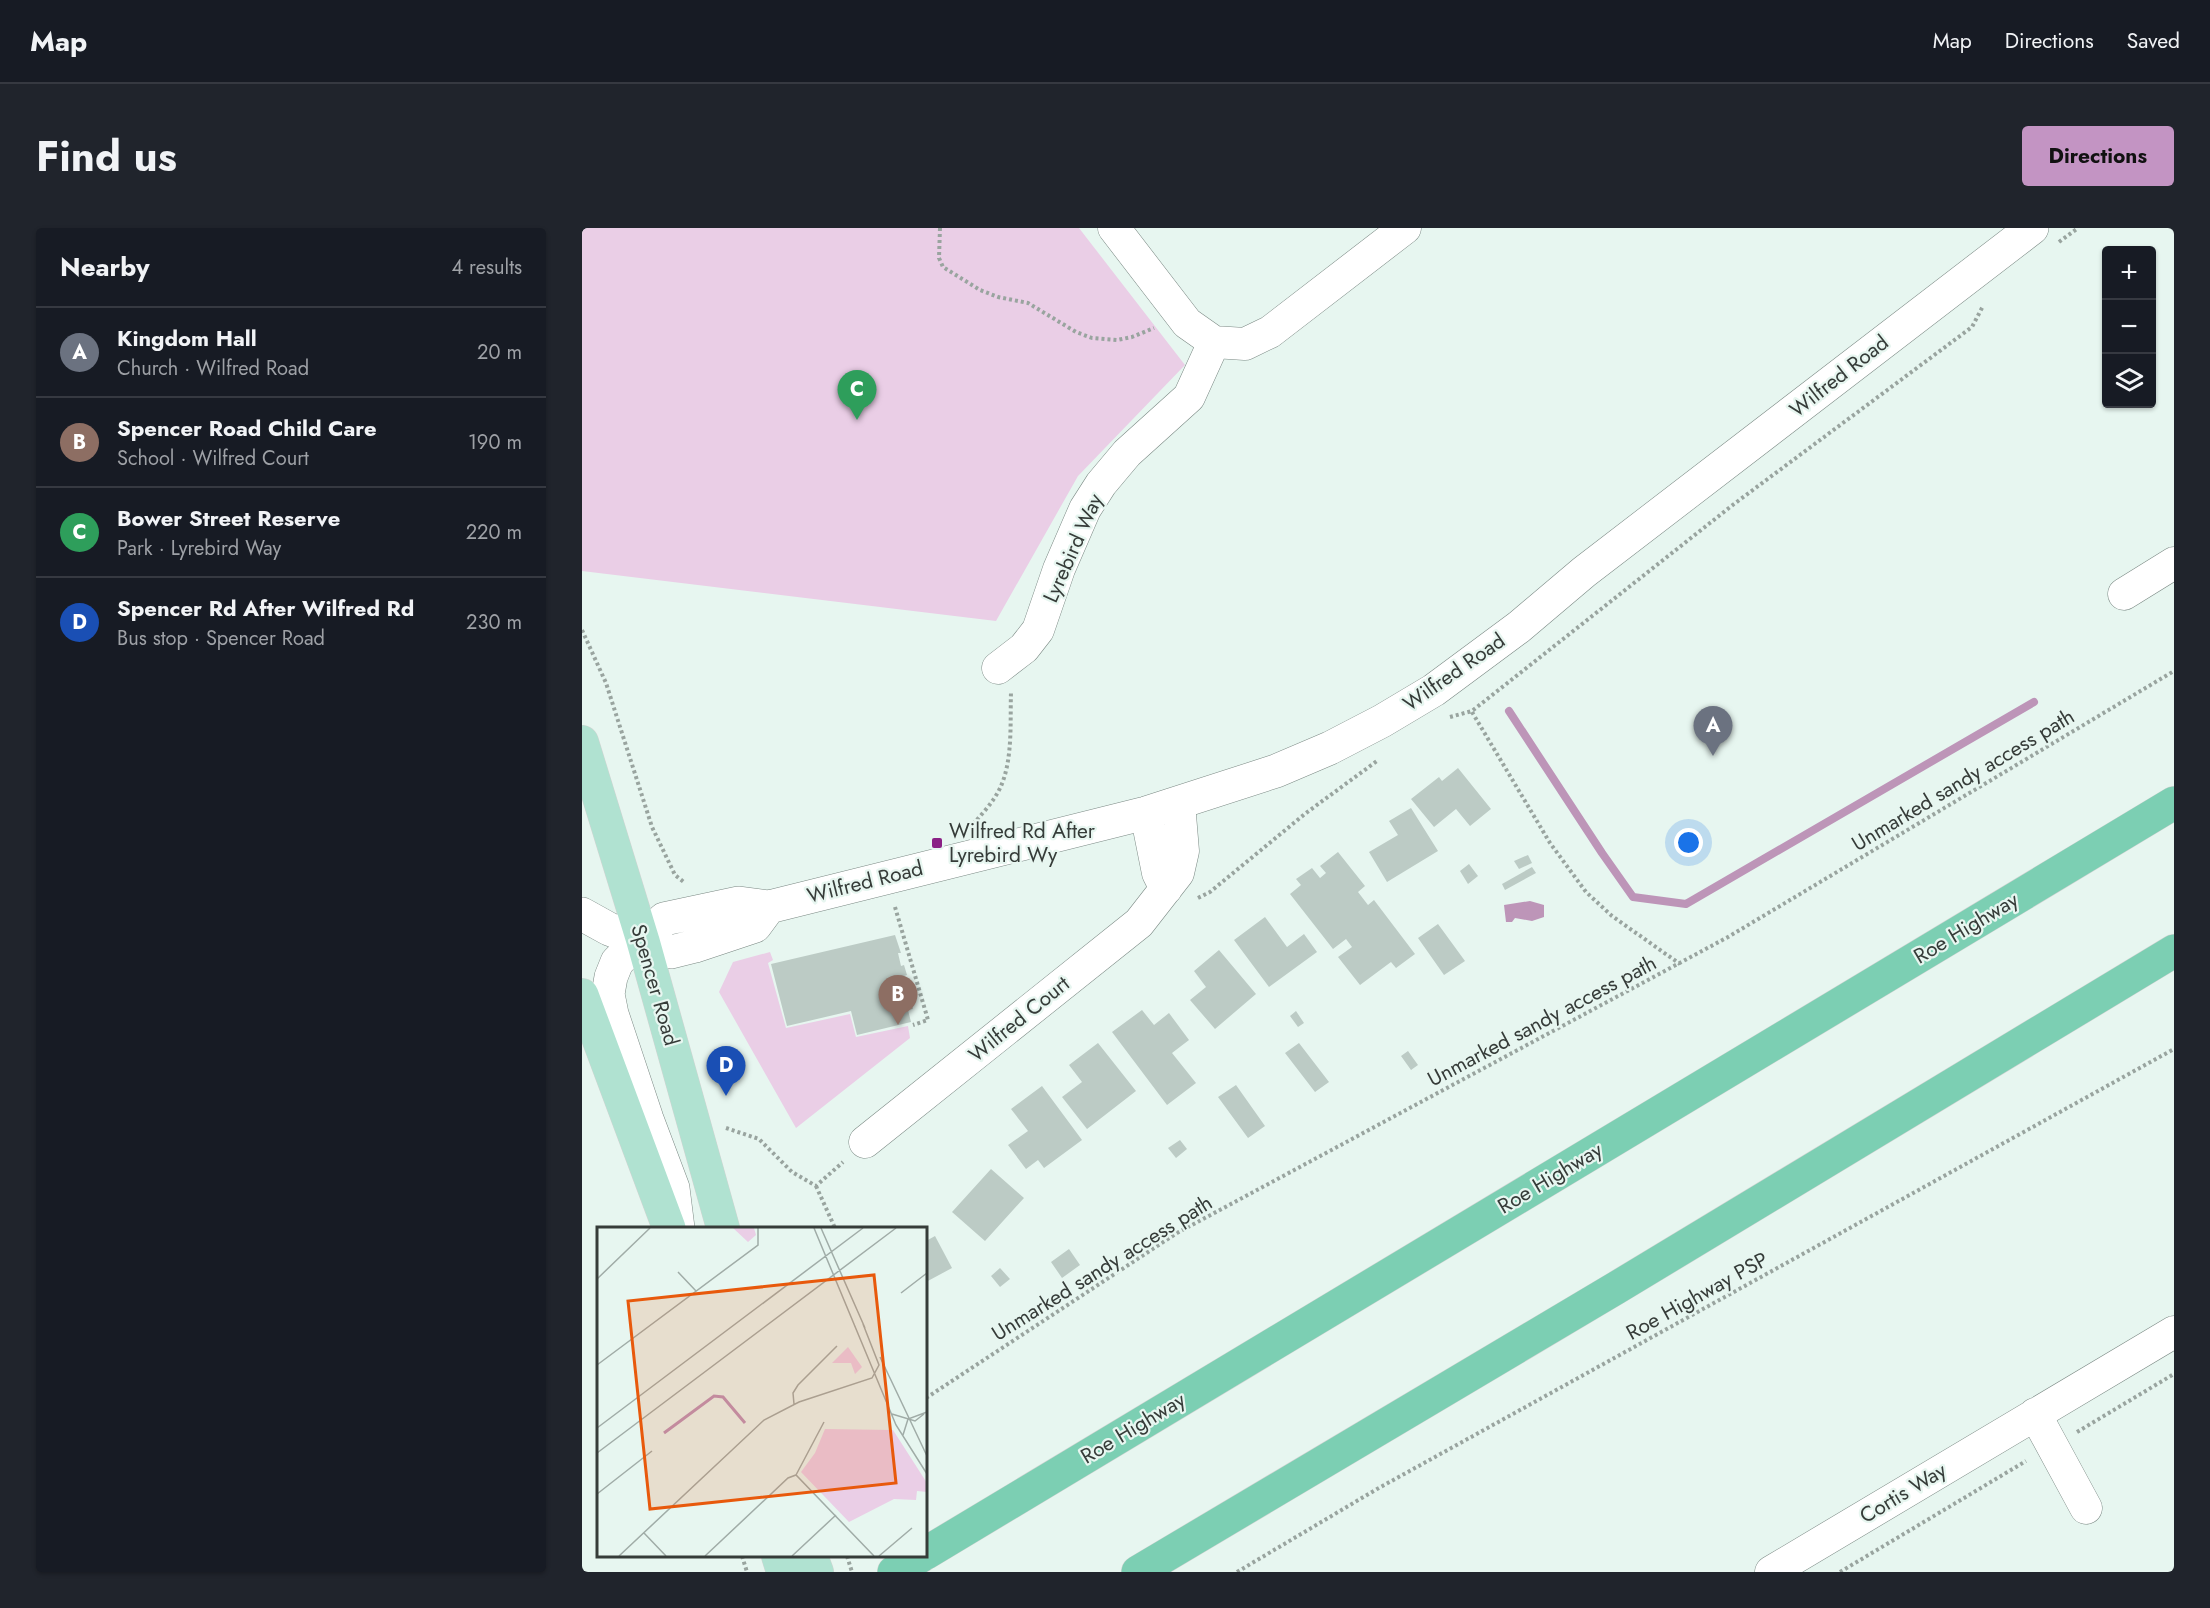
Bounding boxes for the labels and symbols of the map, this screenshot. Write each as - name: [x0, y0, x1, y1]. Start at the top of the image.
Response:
- street label: Wilfred Road: [1783, 328, 1895, 424]
- pin: C: [838, 370, 876, 420]
- street label: Lyrebird Way: [1036, 488, 1111, 607]
- street label: Wilfred Road: [1397, 626, 1511, 718]
- street label: Unmarked sandy access path: [1846, 701, 2080, 859]
- pin: A: [1694, 706, 1732, 756]
- place label: Wilfred Rd After Lyrebird Wy: [949, 816, 1096, 870]
- your location: [1674, 828, 1703, 857]
- marker: Wilfred Rd After Lyrebird Wy: [930, 836, 944, 850]
- street label: Wilfred Road: [804, 853, 926, 911]
- street label: Roe Highway: [1908, 885, 2025, 971]
- street label: Spencer Road: [623, 921, 687, 1049]
- street label: Unmarked sandy access path: [1422, 948, 1662, 1094]
- street label: Wilfred Court: [962, 969, 1076, 1069]
- pin: B: [878, 976, 918, 1025]
- pin: D: [706, 1046, 746, 1096]
- street label: Roe Highway: [1492, 1135, 1609, 1221]
- street label: Unmarked sandy access path: [986, 1188, 1218, 1348]
- inset map: [597, 1227, 927, 1557]
- street label: Roe Highway PSP: [1621, 1245, 1773, 1347]
- street label: Roe Highway: [1075, 1385, 1192, 1471]
- street label: Cortis Way: [1854, 1455, 1953, 1531]

